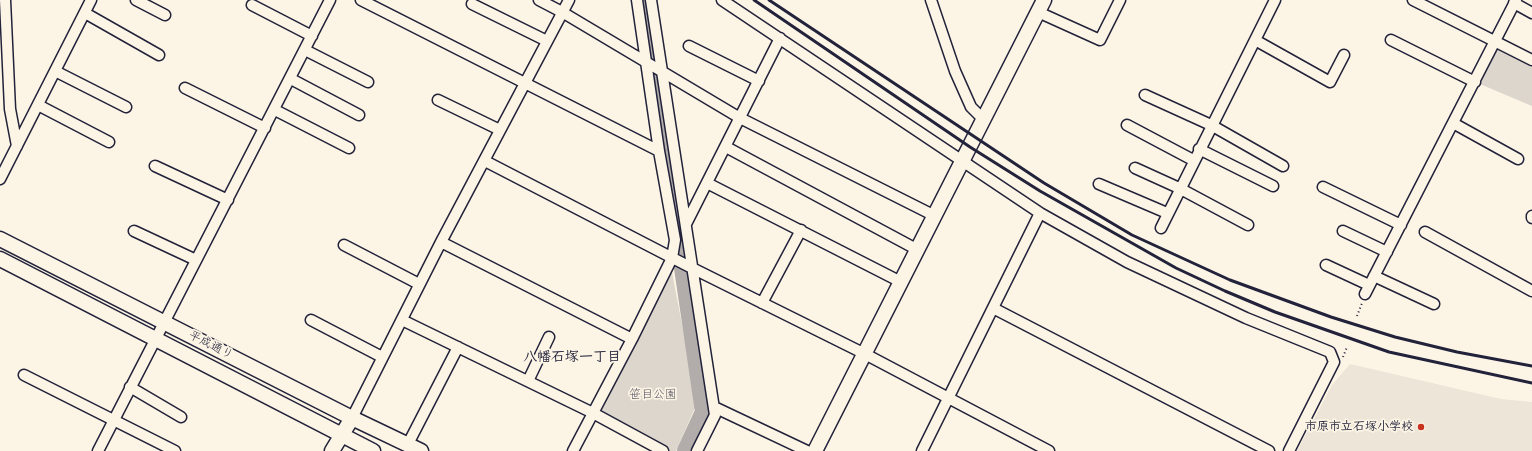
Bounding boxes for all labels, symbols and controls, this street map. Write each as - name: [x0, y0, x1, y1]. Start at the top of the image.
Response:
- street label: 平成通り: [186, 328, 236, 362]
- district label: 八幡石塚一丁目: [523, 349, 621, 365]
- park label: 笹目公園: [629, 388, 677, 402]
- place label: 市原市立石塚小学校: [1305, 420, 1413, 434]
- marker: 市原市立石塚小学校: [1416, 422, 1426, 432]

